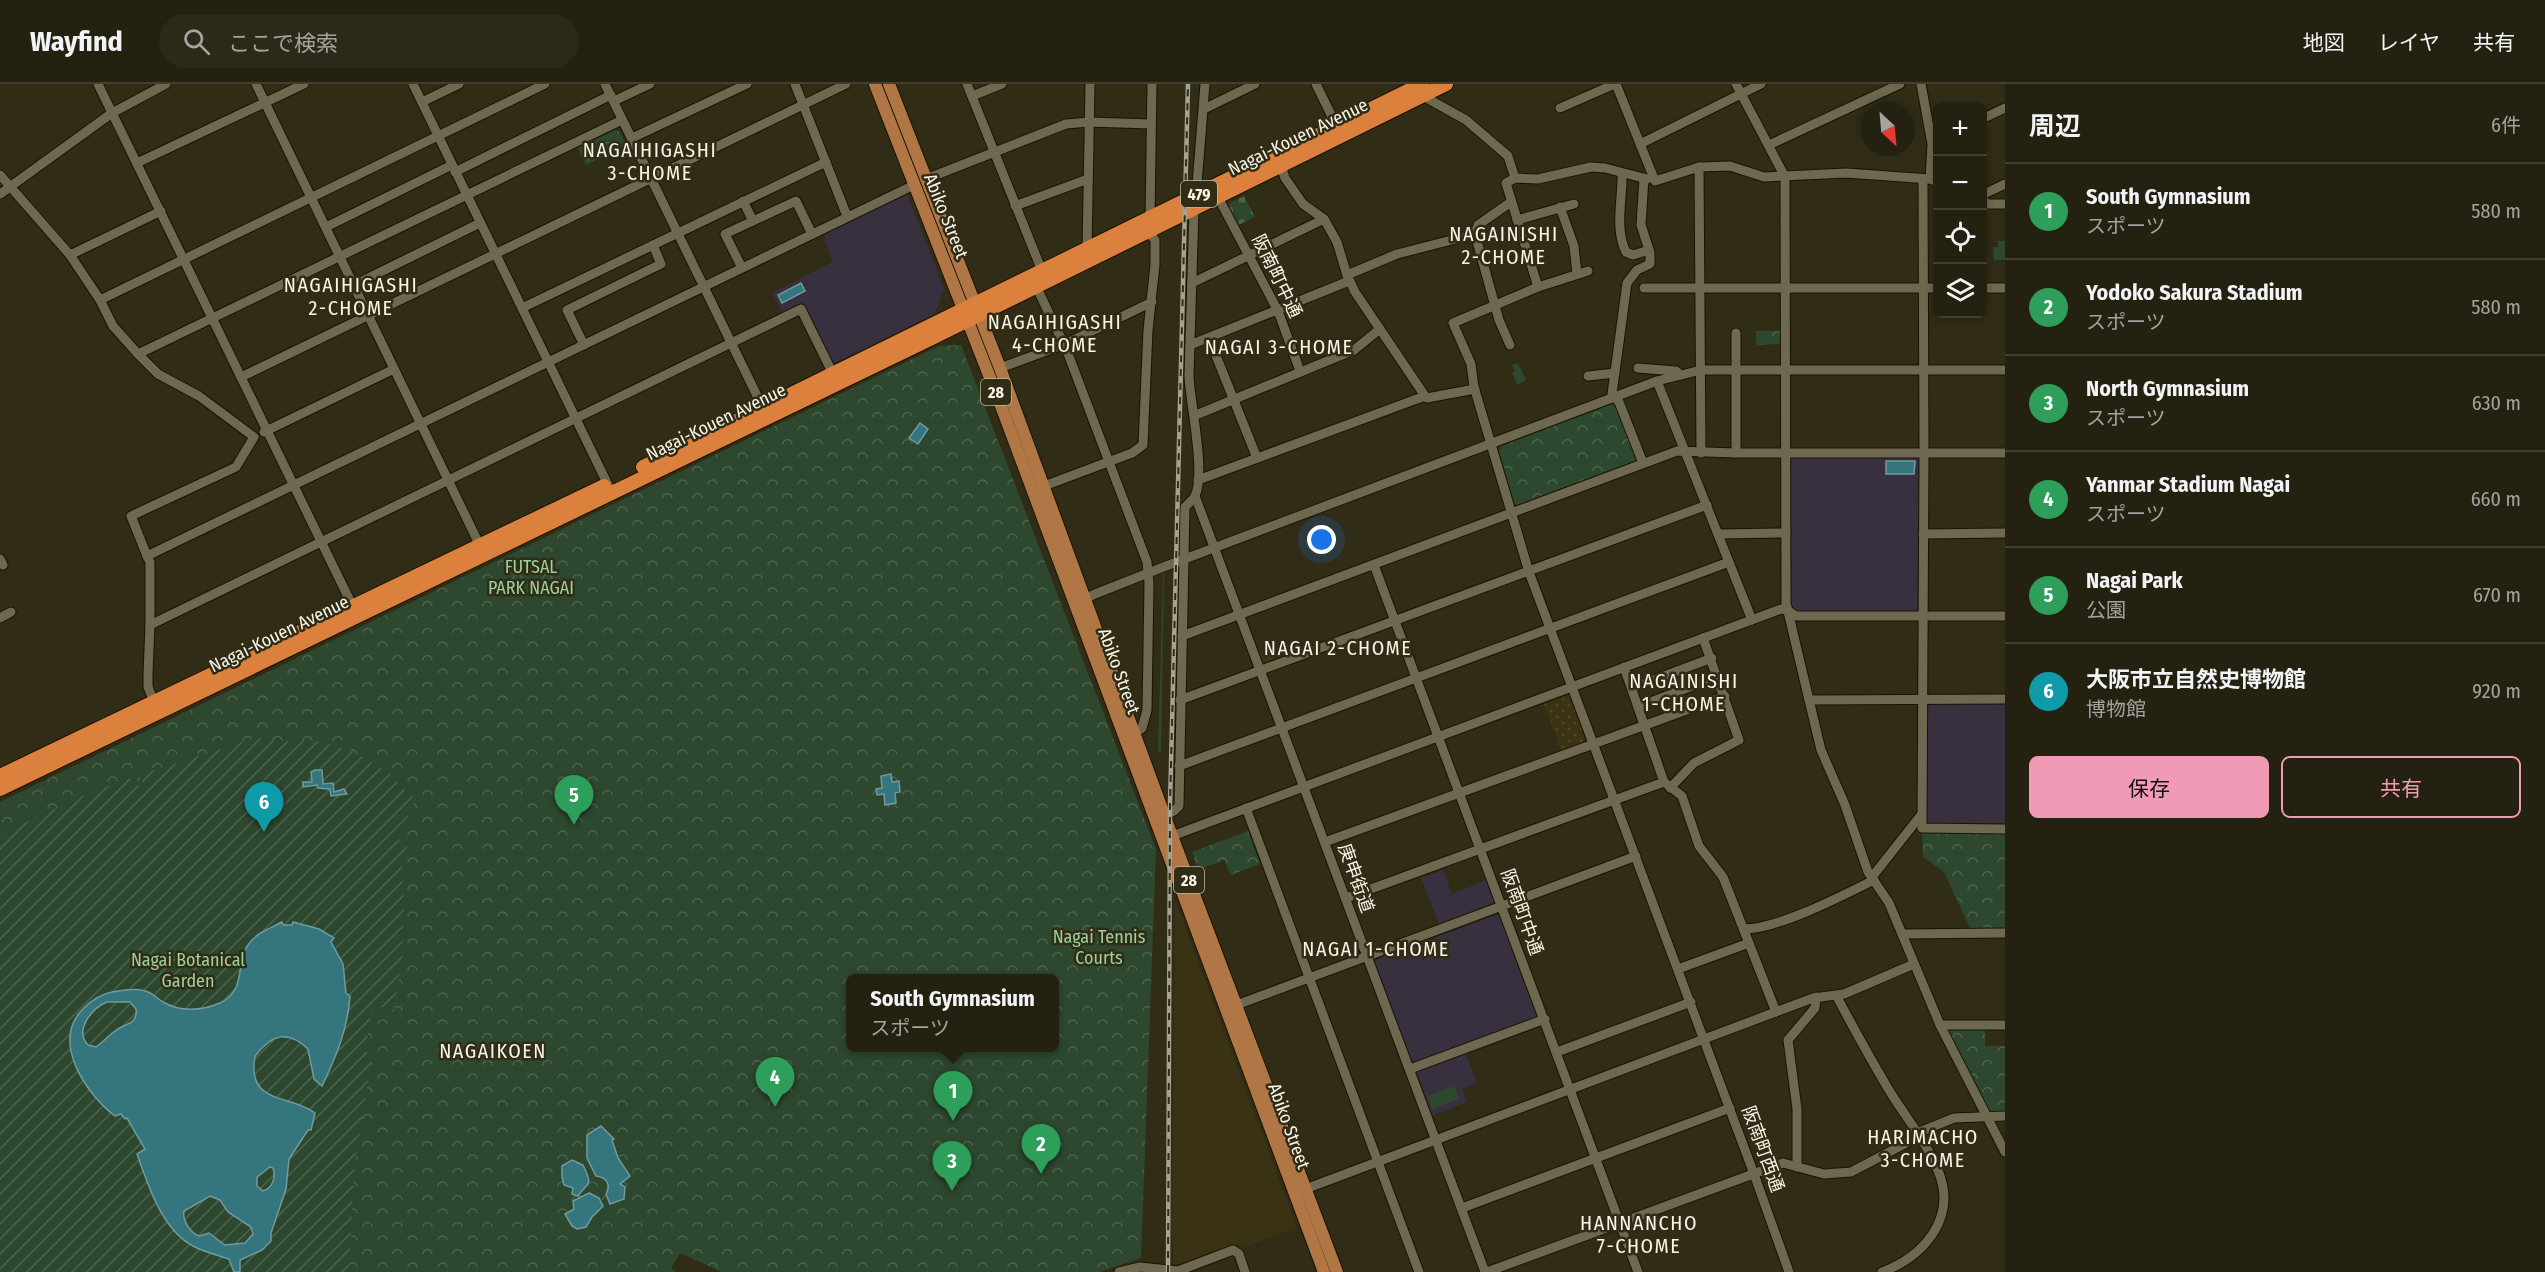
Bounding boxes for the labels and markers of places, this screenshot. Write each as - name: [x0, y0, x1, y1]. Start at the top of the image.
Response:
- pin: 5: [554, 776, 594, 825]
- pin: 6: [244, 782, 284, 832]
- pin: 4: [756, 1058, 794, 1107]
- pin: 1: [934, 1072, 972, 1121]
- pin: 2: [1022, 1124, 1060, 1174]
- pin: 3: [932, 1142, 972, 1191]

